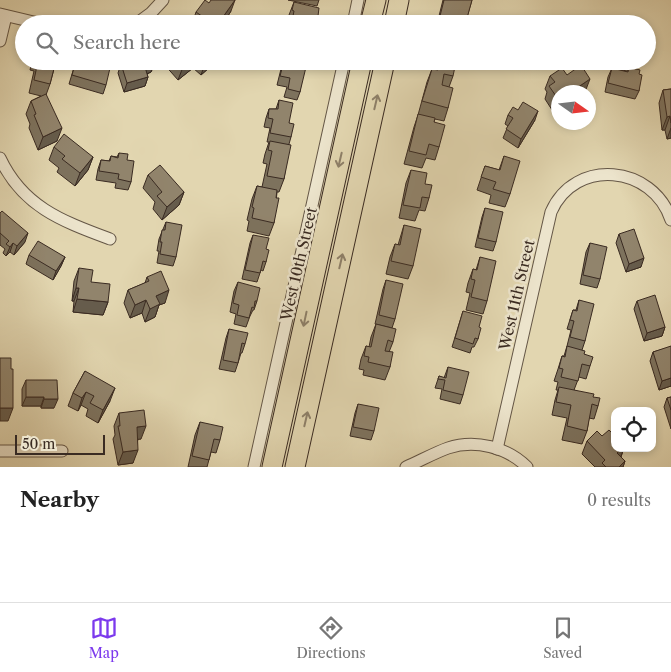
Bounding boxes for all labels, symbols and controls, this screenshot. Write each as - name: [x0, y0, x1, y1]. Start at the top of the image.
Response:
- search box: [15, 15, 656, 70]
- icon: search: [33, 29, 61, 57]
- text: Search here: [73, 31, 181, 54]
- north arrow: [551, 85, 596, 130]
- one-way arrow: [372, 95, 381, 111]
- one-way arrow: [335, 152, 344, 168]
- street label: West 10th Street: [276, 204, 321, 324]
- street label: West 11th Street: [494, 237, 539, 353]
- one-way arrow: [337, 253, 347, 269]
- one-way arrow: [300, 310, 309, 326]
- map controls: [611, 407, 656, 452]
- button: locate: [611, 407, 656, 452]
- one-way arrow: [302, 412, 311, 428]
- scale bar: [15, 432, 105, 455]
- text: 50 m: [22, 435, 55, 453]
- text: Nearby: [20, 487, 99, 512]
- text: 0 results: [587, 490, 651, 510]
- tab: Map: [89, 614, 119, 662]
- tab: Directions: [296, 614, 366, 662]
- tab: Saved: [543, 614, 582, 662]

